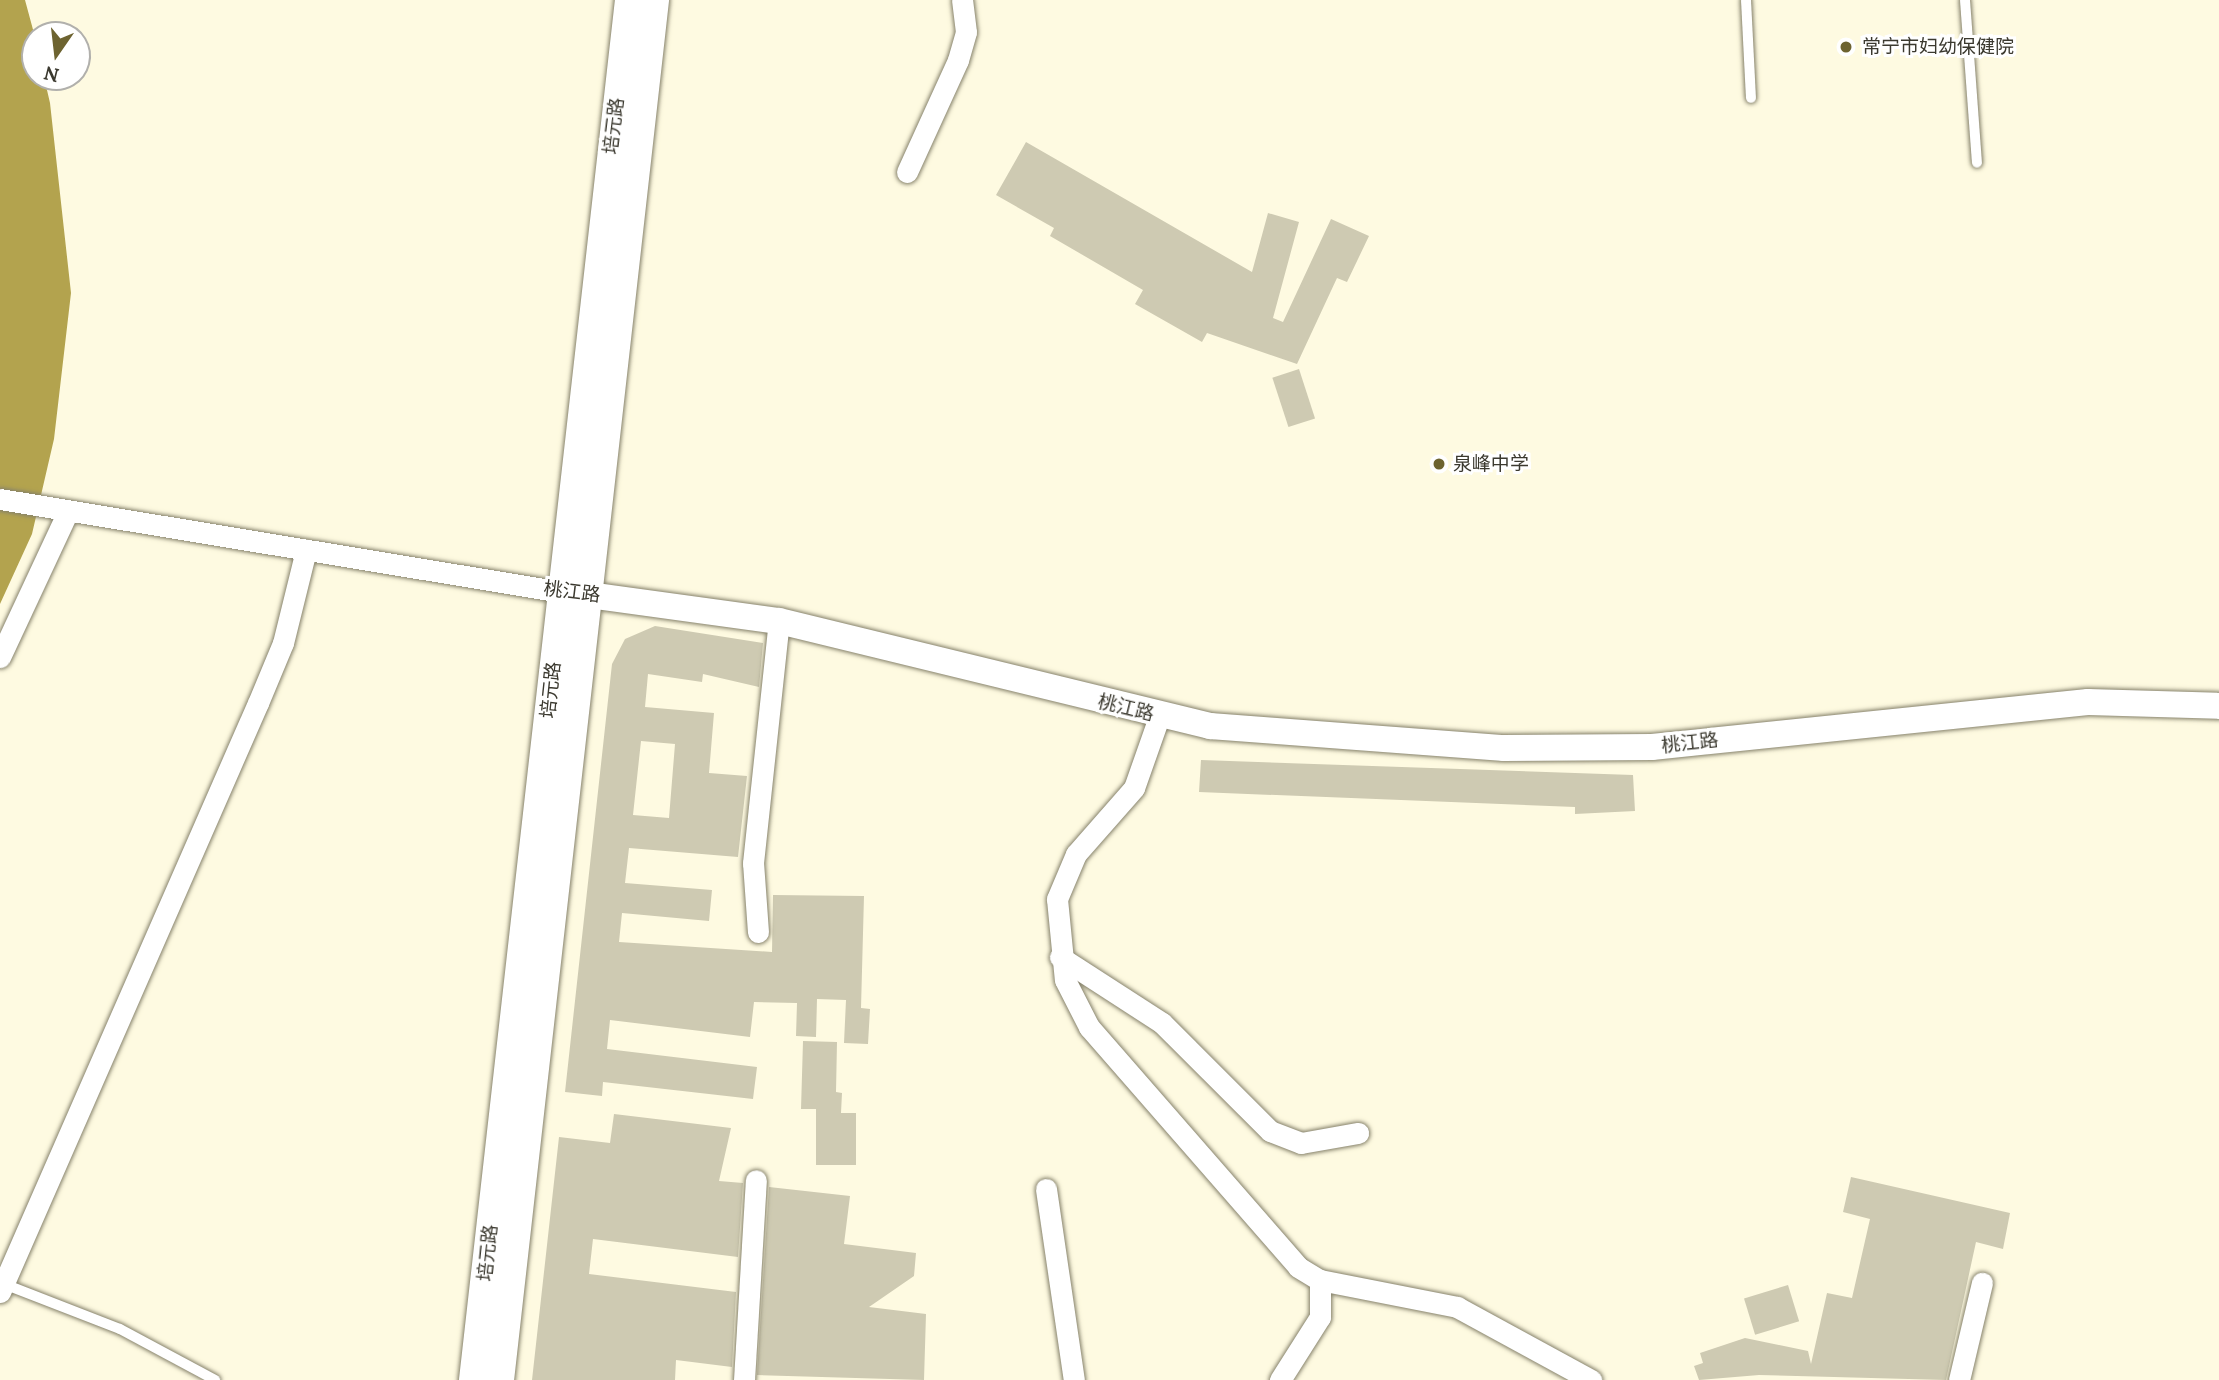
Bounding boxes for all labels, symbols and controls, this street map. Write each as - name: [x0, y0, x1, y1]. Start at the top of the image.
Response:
- north arrow: [21, 21, 91, 91]
- place label: 常宁市妇幼保健院: [1862, 36, 2014, 58]
- marker: 常宁市妇幼保健院: [1836, 37, 1856, 57]
- text: N: [41, 61, 61, 88]
- street label: 培元路: [599, 96, 629, 156]
- place label: 泉峰中学: [1453, 453, 1529, 475]
- marker: 泉峰中学: [1431, 456, 1447, 472]
- street label: 桃江路: [542, 577, 602, 607]
- street label: 培元路: [537, 660, 565, 720]
- street label: 桃江路: [1096, 690, 1156, 726]
- street label: 桃江路: [1660, 729, 1720, 757]
- street label: 培元路: [474, 1223, 502, 1283]

